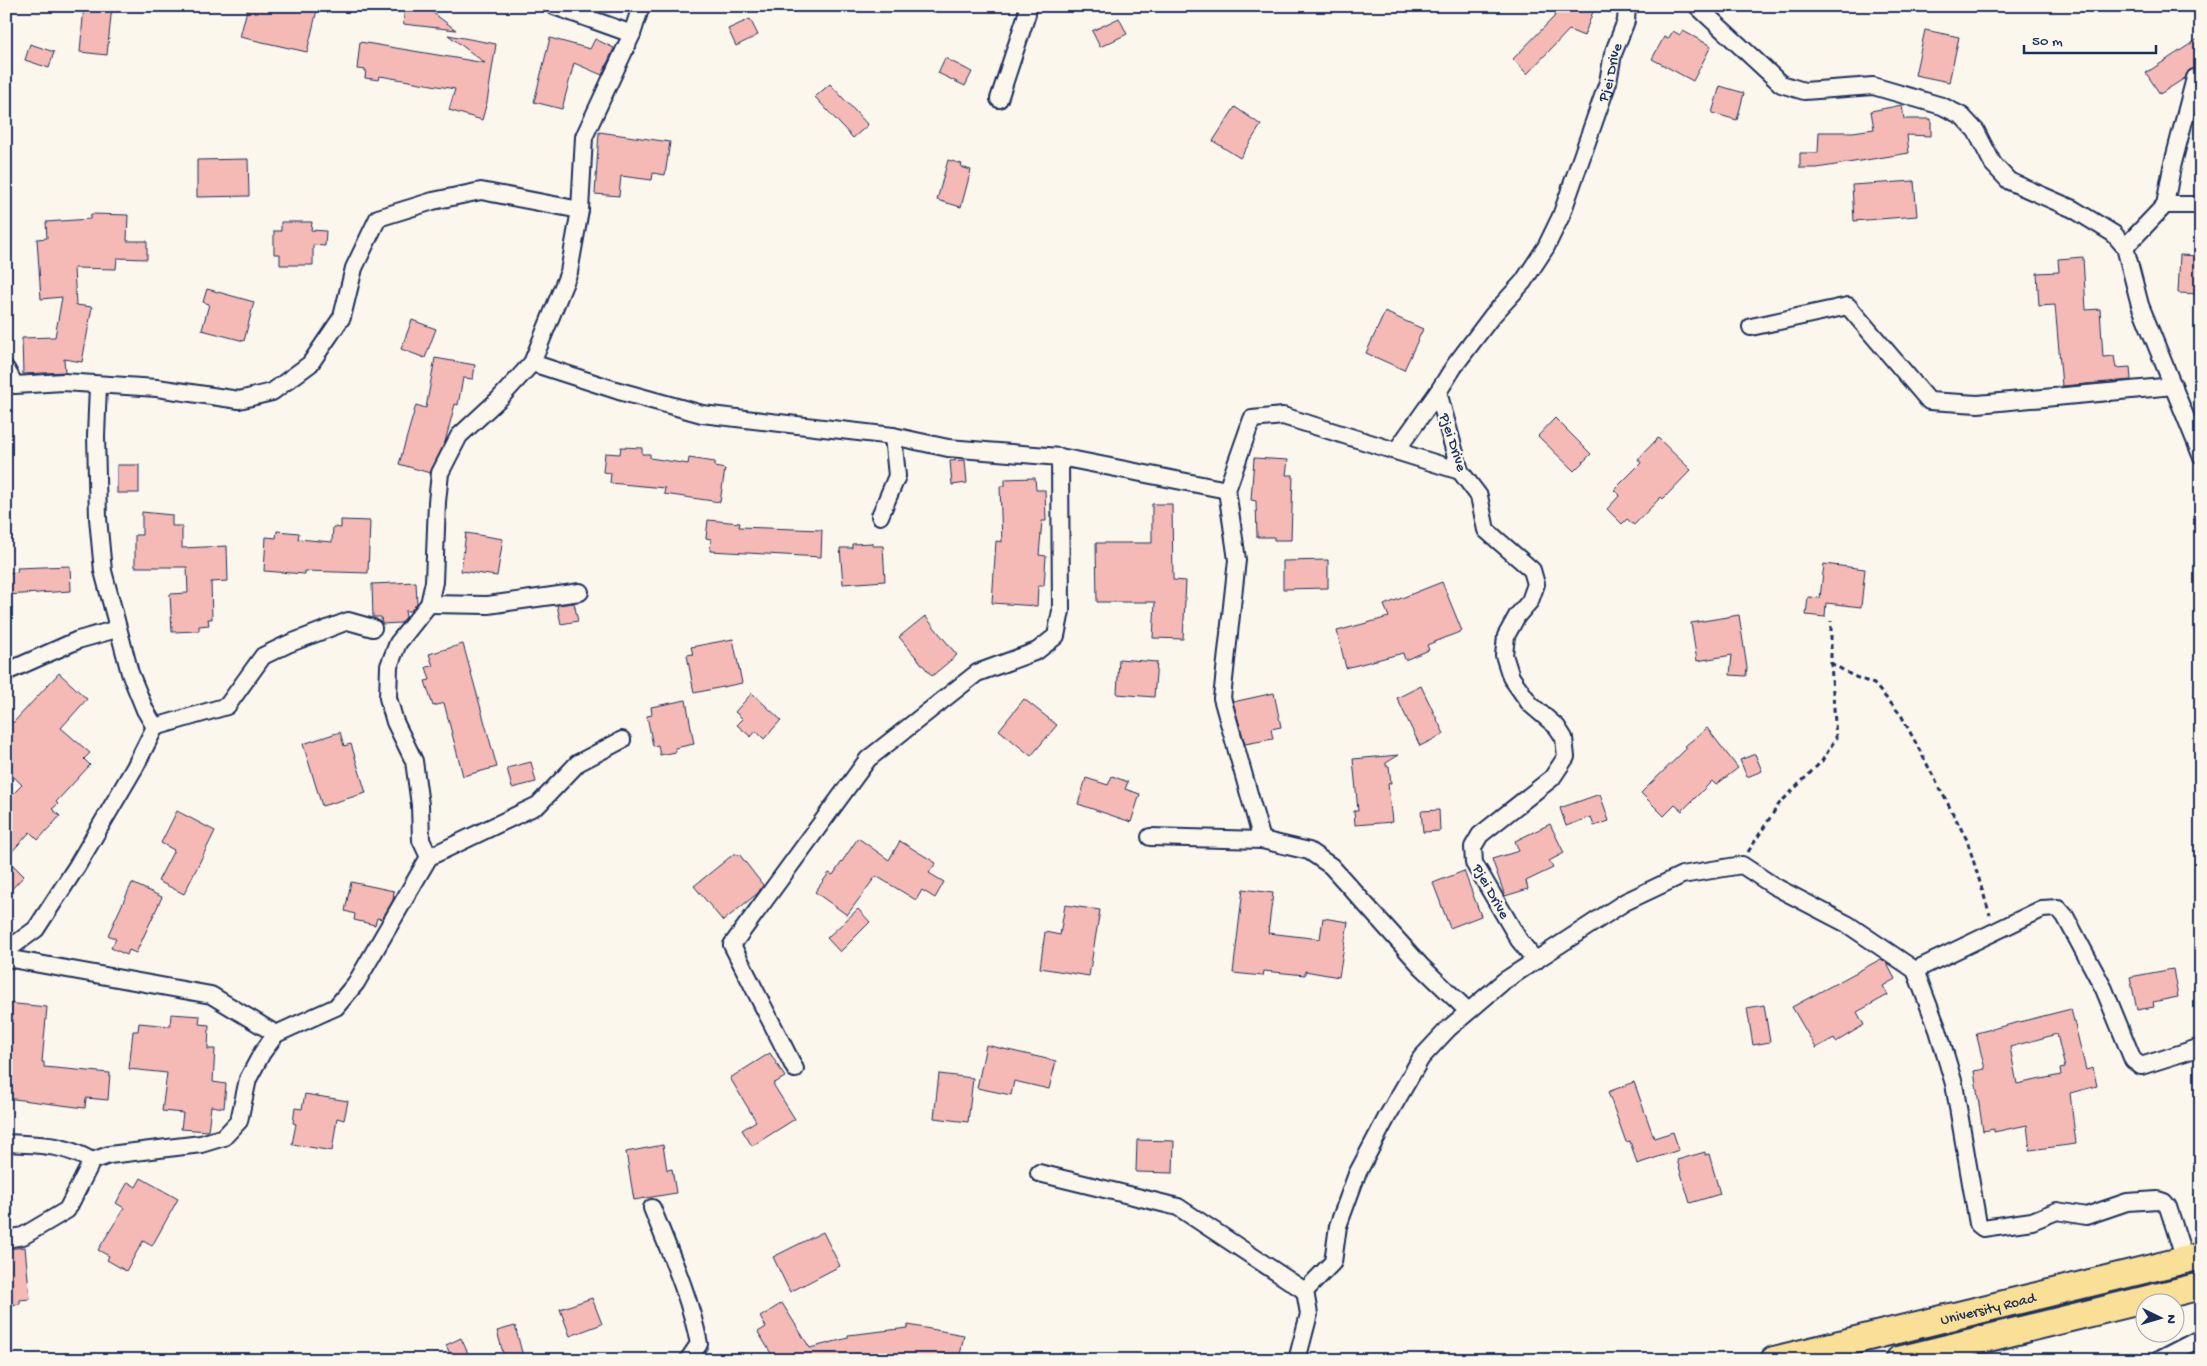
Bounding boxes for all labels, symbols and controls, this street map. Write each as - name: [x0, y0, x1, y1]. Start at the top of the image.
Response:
- scale bar: [2024, 22, 2157, 54]
- text: 50 m: [2032, 33, 2063, 51]
- street label: Pjei Drive: [1594, 40, 1628, 105]
- street label: Pjei Drive: [1434, 410, 1470, 474]
- street label: Pjei Drive: [1467, 861, 1513, 923]
- street label: University Road: [1939, 1289, 2039, 1330]
- north arrow: [2134, 1294, 2184, 1344]
- text: N: [2162, 1314, 2179, 1324]

